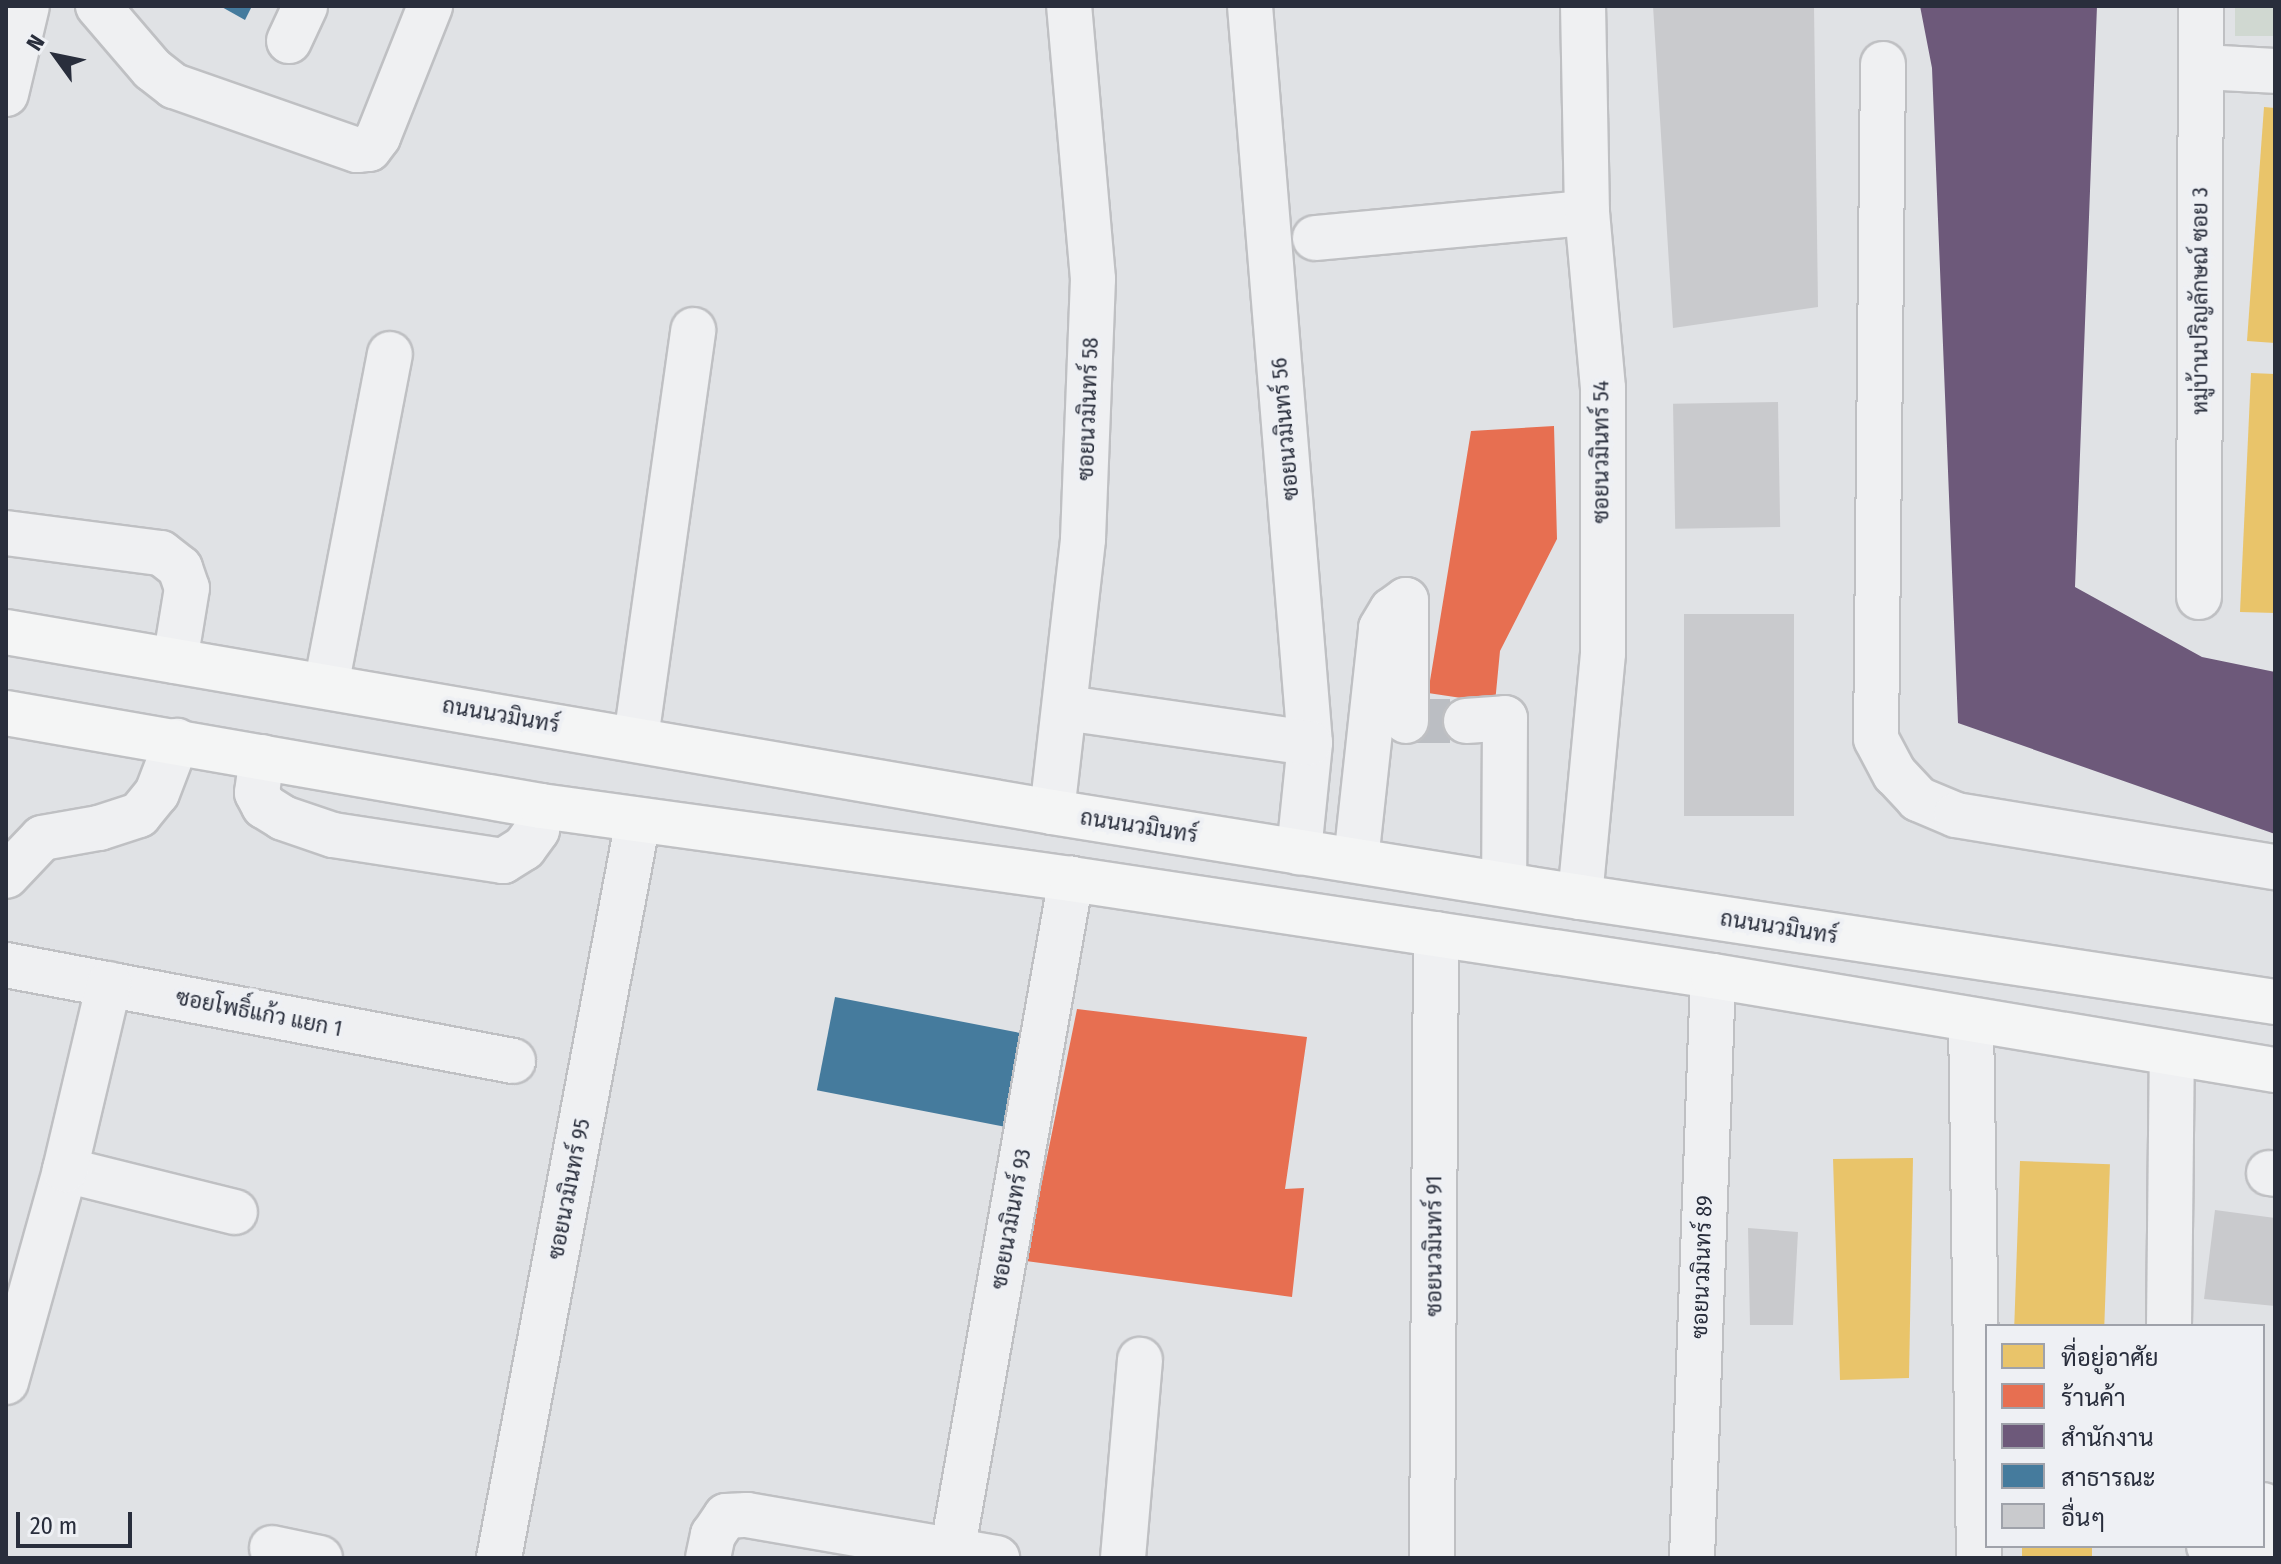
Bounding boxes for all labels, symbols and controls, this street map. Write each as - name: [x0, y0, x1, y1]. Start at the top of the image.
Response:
- north arrow: [16, 16, 96, 96]
- text: N: [21, 30, 50, 56]
- street label: หมู่บ้านปริญลักษณ์ ซอย 3: [2187, 187, 2213, 415]
- street label: ซอยนวมินทร์ 58: [1072, 337, 1104, 481]
- street label: ซอยนวมินทร์ 56: [1266, 357, 1304, 501]
- street label: ซอยนวมินทร์ 54: [1588, 381, 1614, 523]
- street label: ถนนนวมินทร์: [440, 692, 562, 738]
- street label: ถนนนวมินทร์: [1078, 804, 1200, 848]
- street label: ถนนนวมินทร์: [1718, 905, 1840, 949]
- street label: ซอยโพธิ์แก้ว แยก 1: [174, 984, 344, 1042]
- street label: ซอยนวมินทร์ 95: [542, 1116, 596, 1262]
- street label: ซอยนวมินทร์ 93: [986, 1147, 1036, 1291]
- street label: ซอยนวมินทร์ 91: [1421, 1175, 1447, 1317]
- street label: ซอยนวมินทร์ 89: [1686, 1195, 1718, 1339]
- legend: [1985, 1324, 2265, 1548]
- text: ที่อยู่อาศัย: [2061, 1344, 2159, 1372]
- text: ร้านค้า: [2061, 1384, 2126, 1412]
- text: สำนักงาน: [2061, 1424, 2154, 1452]
- text: สาธารณะ: [2061, 1464, 2156, 1492]
- scale bar: [20, 1496, 136, 1546]
- text: อื่นๆ: [2061, 1504, 2105, 1532]
- text: 20 m: [30, 1512, 77, 1540]

